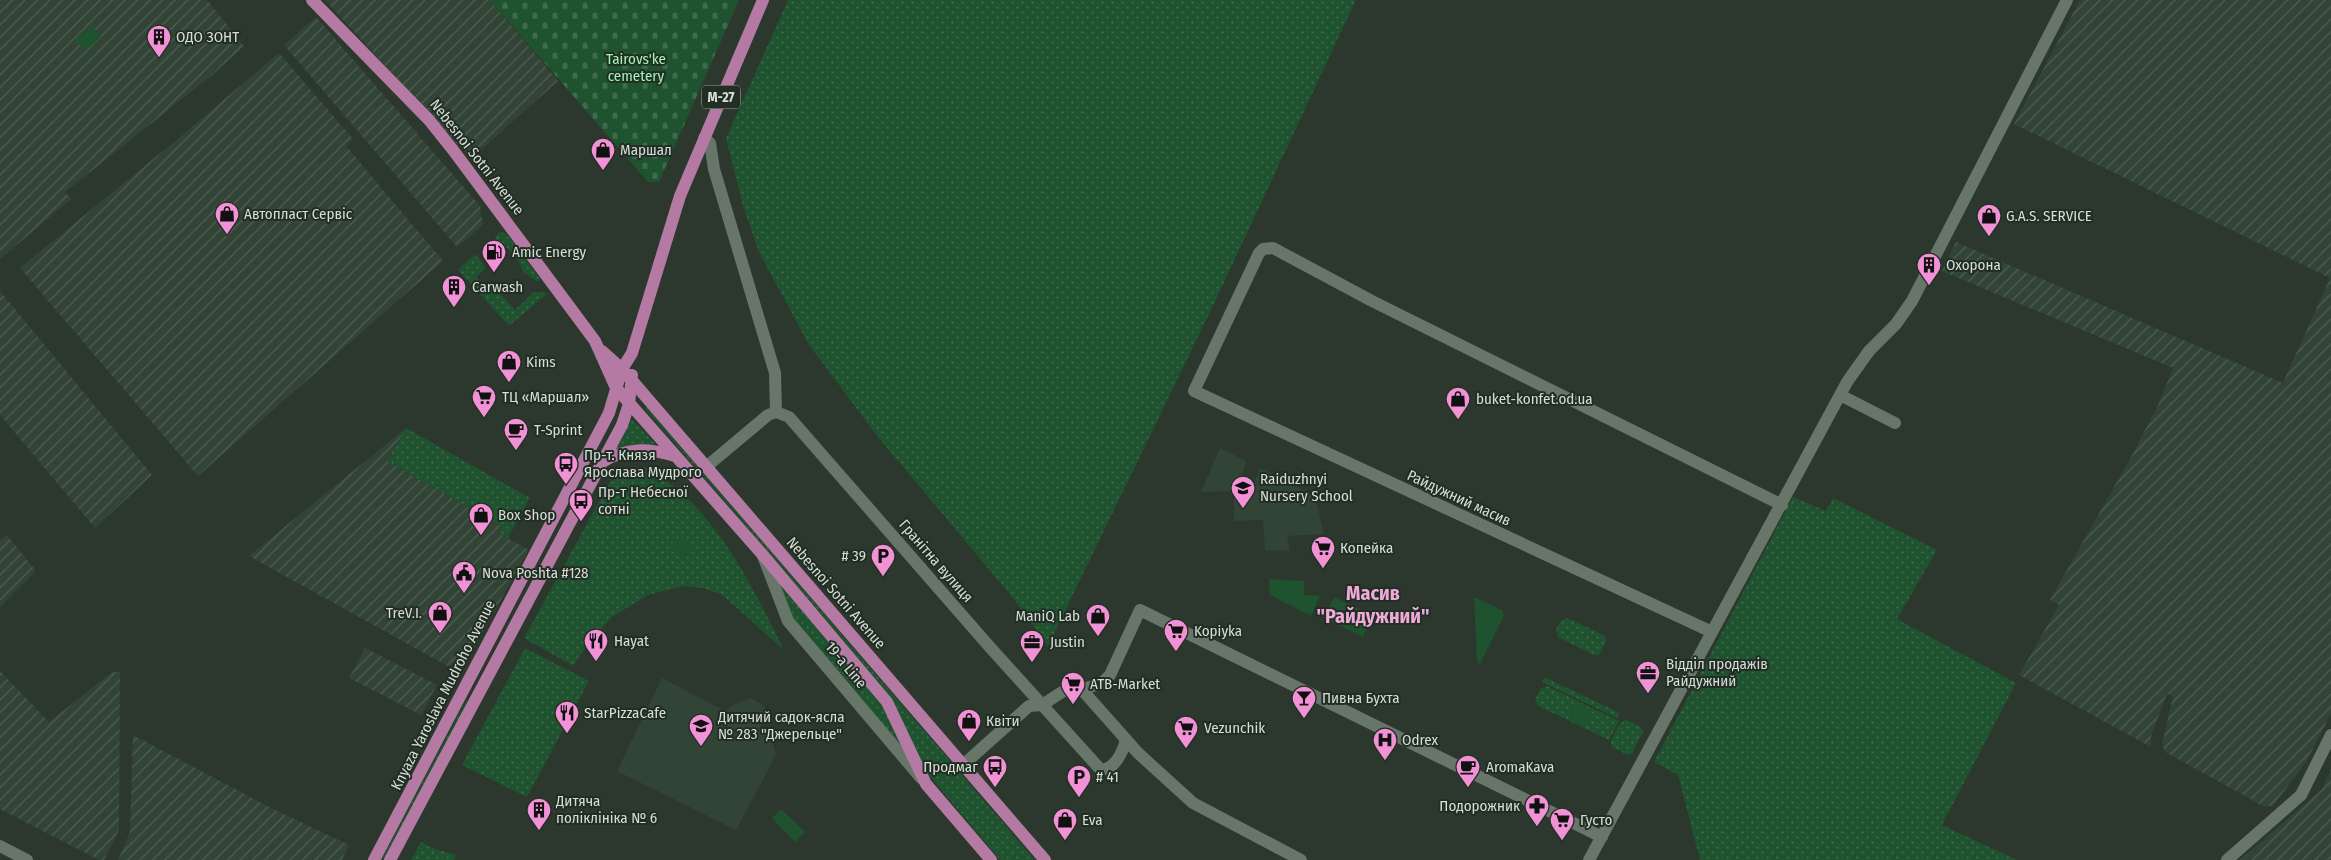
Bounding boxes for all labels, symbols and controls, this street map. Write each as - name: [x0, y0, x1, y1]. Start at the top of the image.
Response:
- building icon: ОДО ЗОНТ: [146, 24, 172, 58]
- place label: ОДО ЗОНТ: [176, 28, 239, 46]
- park label: Tairovs'ke cemetery: [606, 50, 666, 85]
- road number: М-27: [702, 85, 740, 108]
- street label: Nebesnoi Sotni Avenue: [426, 96, 528, 218]
- shop icon: Маршал: [590, 137, 616, 171]
- place label: Маршал: [620, 141, 672, 159]
- shop icon: Автопласт Сервіс: [214, 201, 240, 235]
- shop icon: G.A.S. SERVICE: [1976, 203, 2002, 237]
- place label: Автопласт Сервіс: [244, 205, 353, 223]
- place label: G.A.S. SERVICE: [2006, 207, 2092, 225]
- fuel station icon: Amic Energy: [481, 239, 507, 273]
- place label: Amic Energy: [512, 243, 586, 261]
- building icon: Охорона: [1916, 252, 1942, 286]
- place label: Охорона: [1946, 256, 2001, 274]
- building icon: Carwash: [441, 274, 467, 308]
- place label: Carwash: [472, 278, 523, 296]
- shop icon: Kims: [496, 349, 522, 383]
- place label: Kims: [526, 353, 556, 371]
- supermarket icon: ТЦ «Маршал»: [471, 384, 497, 418]
- shop icon: buket-konfet.od.ua: [1445, 386, 1471, 420]
- place label: ТЦ «Маршал»: [502, 388, 589, 406]
- place label: buket-konfet.od.ua: [1476, 390, 1593, 408]
- cafe icon: T-Sprint: [503, 417, 529, 451]
- place label: T-Sprint: [534, 421, 582, 439]
- place label: Пр-т. Князя Ярослава Мудрого: [584, 446, 702, 481]
- bus stop icon: Пр-т. Князя Ярослава Мудрого: [553, 451, 579, 485]
- street label: Райдужний масив: [1404, 466, 1514, 530]
- place label: Raiduzhnyi Nursery School: [1260, 470, 1353, 505]
- school or university icon: Raiduzhnyi Nursery School: [1230, 475, 1256, 509]
- place label: Пр-т Небесної сотні: [598, 483, 689, 518]
- bus stop icon: Пр-т Небесної сотні: [568, 488, 594, 522]
- shop icon: Box Shop: [468, 502, 494, 536]
- place label: Box Shop: [498, 506, 555, 524]
- street label: Гранітна вулиця: [895, 516, 977, 606]
- street label: Nebesnoi Sotni Avenue: [783, 534, 889, 652]
- supermarket icon: Копейка: [1310, 535, 1336, 569]
- place label: Копейка: [1340, 539, 1393, 557]
- parking icon: # 39: [870, 543, 896, 577]
- place label: # 39: [842, 547, 866, 565]
- public building icon: Nova Poshta #128: [451, 560, 477, 594]
- place label: Nova Poshta #128: [482, 564, 589, 582]
- district label: Масив "Райдужний": [1317, 581, 1429, 628]
- street label: Knyaza Yaroslava Mudroho Avenue: [387, 597, 499, 793]
- shop icon: TreV.I.: [427, 600, 453, 634]
- shop icon: ManiQ Lab: [1085, 603, 1111, 637]
- place label: TreV.I.: [386, 604, 422, 622]
- place label: ManiQ Lab: [1015, 607, 1080, 625]
- supermarket icon: Kopiyka: [1163, 618, 1189, 652]
- place label: Kopiyka: [1194, 622, 1242, 640]
- restaurant icon: Hayat: [583, 628, 609, 662]
- office icon: Justin: [1019, 629, 1045, 663]
- place label: Hayat: [614, 632, 649, 650]
- place label: Justin: [1050, 633, 1085, 651]
- street label: 19-a Line: [821, 638, 871, 692]
- place label: Відділ продажів Райдужний: [1666, 655, 1768, 690]
- office icon: Відділ продажів Райдужний: [1635, 660, 1661, 694]
- supermarket icon: ATB-Market: [1060, 671, 1086, 705]
- place label: ATB-Market: [1090, 675, 1160, 693]
- bar icon: Пивна Бухта: [1291, 685, 1317, 719]
- place label: Пивна Бухта: [1322, 689, 1400, 707]
- restaurant icon: StarPizzaCafe: [554, 700, 580, 734]
- place label: StarPizzaCafe: [584, 704, 666, 722]
- place label: Дитячий садок-ясла № 283 "Джерельце": [717, 708, 844, 743]
- shop icon: Квіти: [956, 708, 982, 742]
- place label: Квіти: [986, 712, 1019, 730]
- school or university icon: Дитячий садок-ясла № 283 "Джерельце": [688, 713, 714, 747]
- supermarket icon: Vezunchik: [1173, 715, 1199, 749]
- place label: Vezunchik: [1204, 719, 1265, 737]
- hospital icon: Odrex: [1372, 727, 1398, 761]
- place label: Odrex: [1402, 731, 1439, 749]
- bus stop icon: Продмаг: [982, 754, 1008, 788]
- cafe icon: AromaKava: [1455, 754, 1481, 788]
- place label: Продмаг: [923, 758, 978, 776]
- place label: AromaKava: [1486, 758, 1554, 776]
- parking icon: # 41: [1066, 764, 1092, 798]
- place label: # 41: [1096, 768, 1119, 786]
- place label: Дитяча поліклініка № 6: [555, 792, 657, 827]
- pharmacy icon: Подорожник: [1524, 793, 1550, 827]
- building icon: Дитяча поліклініка № 6: [526, 797, 552, 831]
- place label: Подорожник: [1439, 797, 1520, 815]
- shop icon: Eva: [1052, 807, 1078, 841]
- supermarket icon: Густо: [1549, 807, 1575, 841]
- place label: Eva: [1082, 811, 1103, 829]
- place label: Густо: [1580, 811, 1612, 829]

